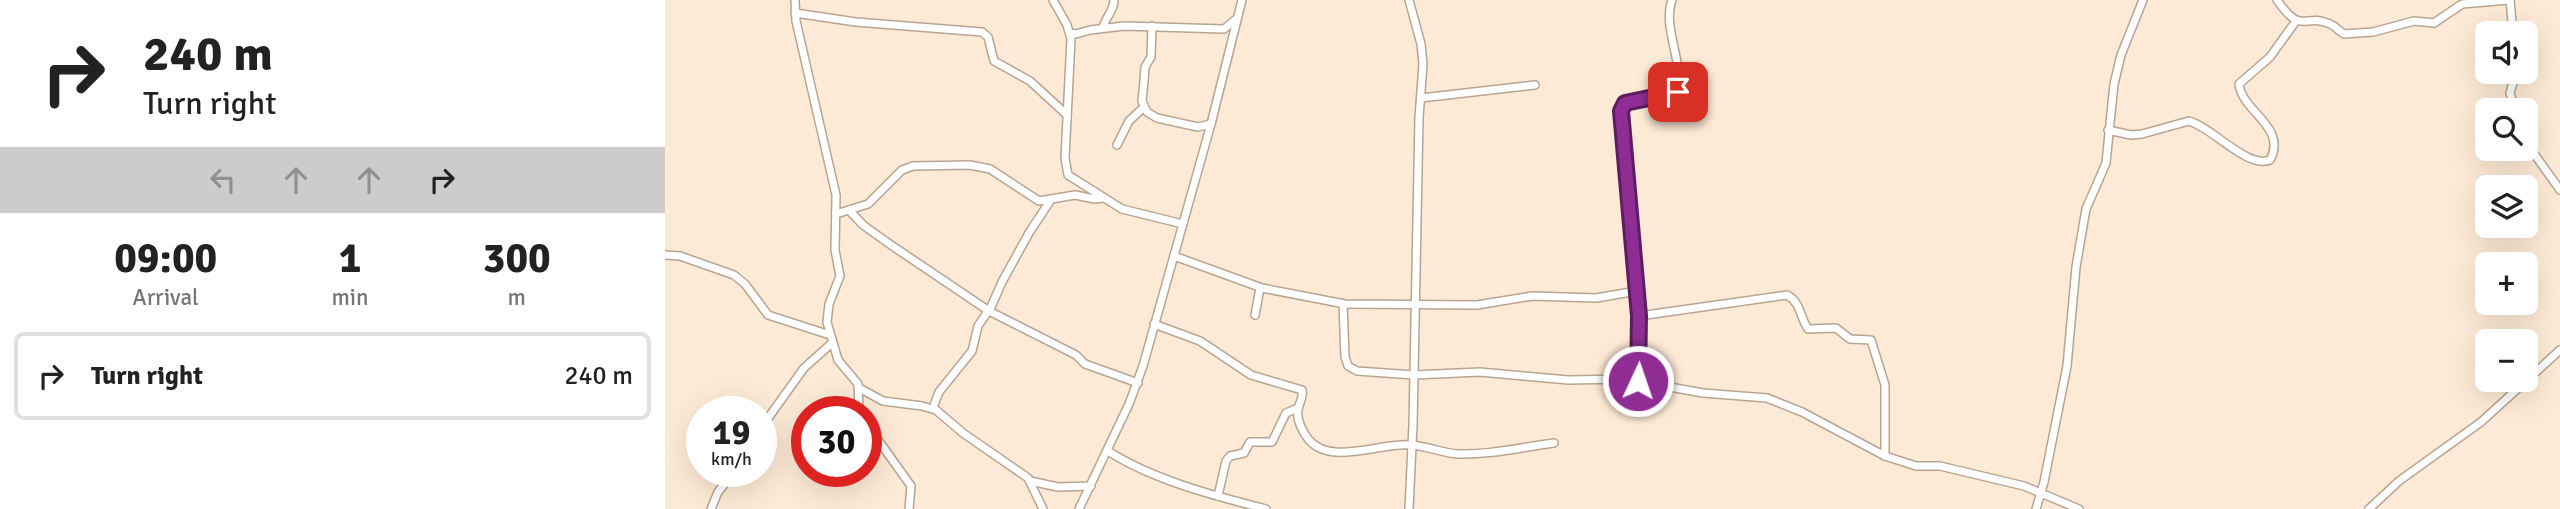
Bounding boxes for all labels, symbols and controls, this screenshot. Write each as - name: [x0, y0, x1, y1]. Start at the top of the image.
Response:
- map controls: [2475, 21, 2538, 392]
- button: sound: [2475, 21, 2538, 84]
- text: 240 m: [143, 24, 273, 84]
- icon: right: [28, 28, 119, 119]
- pin: [1648, 62, 1708, 122]
- icon: arrive: [1659, 73, 1697, 111]
- text: Turn right: [143, 84, 276, 123]
- button: search: [2475, 98, 2538, 161]
- icon: left: [204, 161, 242, 199]
- icon: ahead: [277, 161, 315, 199]
- icon: ahead: [350, 161, 388, 199]
- icon: right: [423, 161, 461, 199]
- button: layers: [2475, 175, 2538, 238]
- text: 09:00: [114, 233, 217, 284]
- text: 1: [339, 233, 361, 284]
- text: 300: [483, 233, 551, 284]
- button: +: [2475, 252, 2538, 315]
- text: Arrival: [133, 283, 199, 312]
- text: min: [331, 283, 369, 312]
- text: m: [508, 283, 526, 312]
- button: −: [2475, 329, 2538, 392]
- position arrow: [1601, 344, 1675, 418]
- icon: right: [32, 357, 70, 395]
- text: Turn right: [91, 360, 203, 392]
- text: 240 m: [564, 360, 633, 392]
- speed limit sign: 30: [791, 396, 882, 487]
- text: 19: [713, 411, 750, 454]
- text: km/h: [711, 448, 752, 470]

